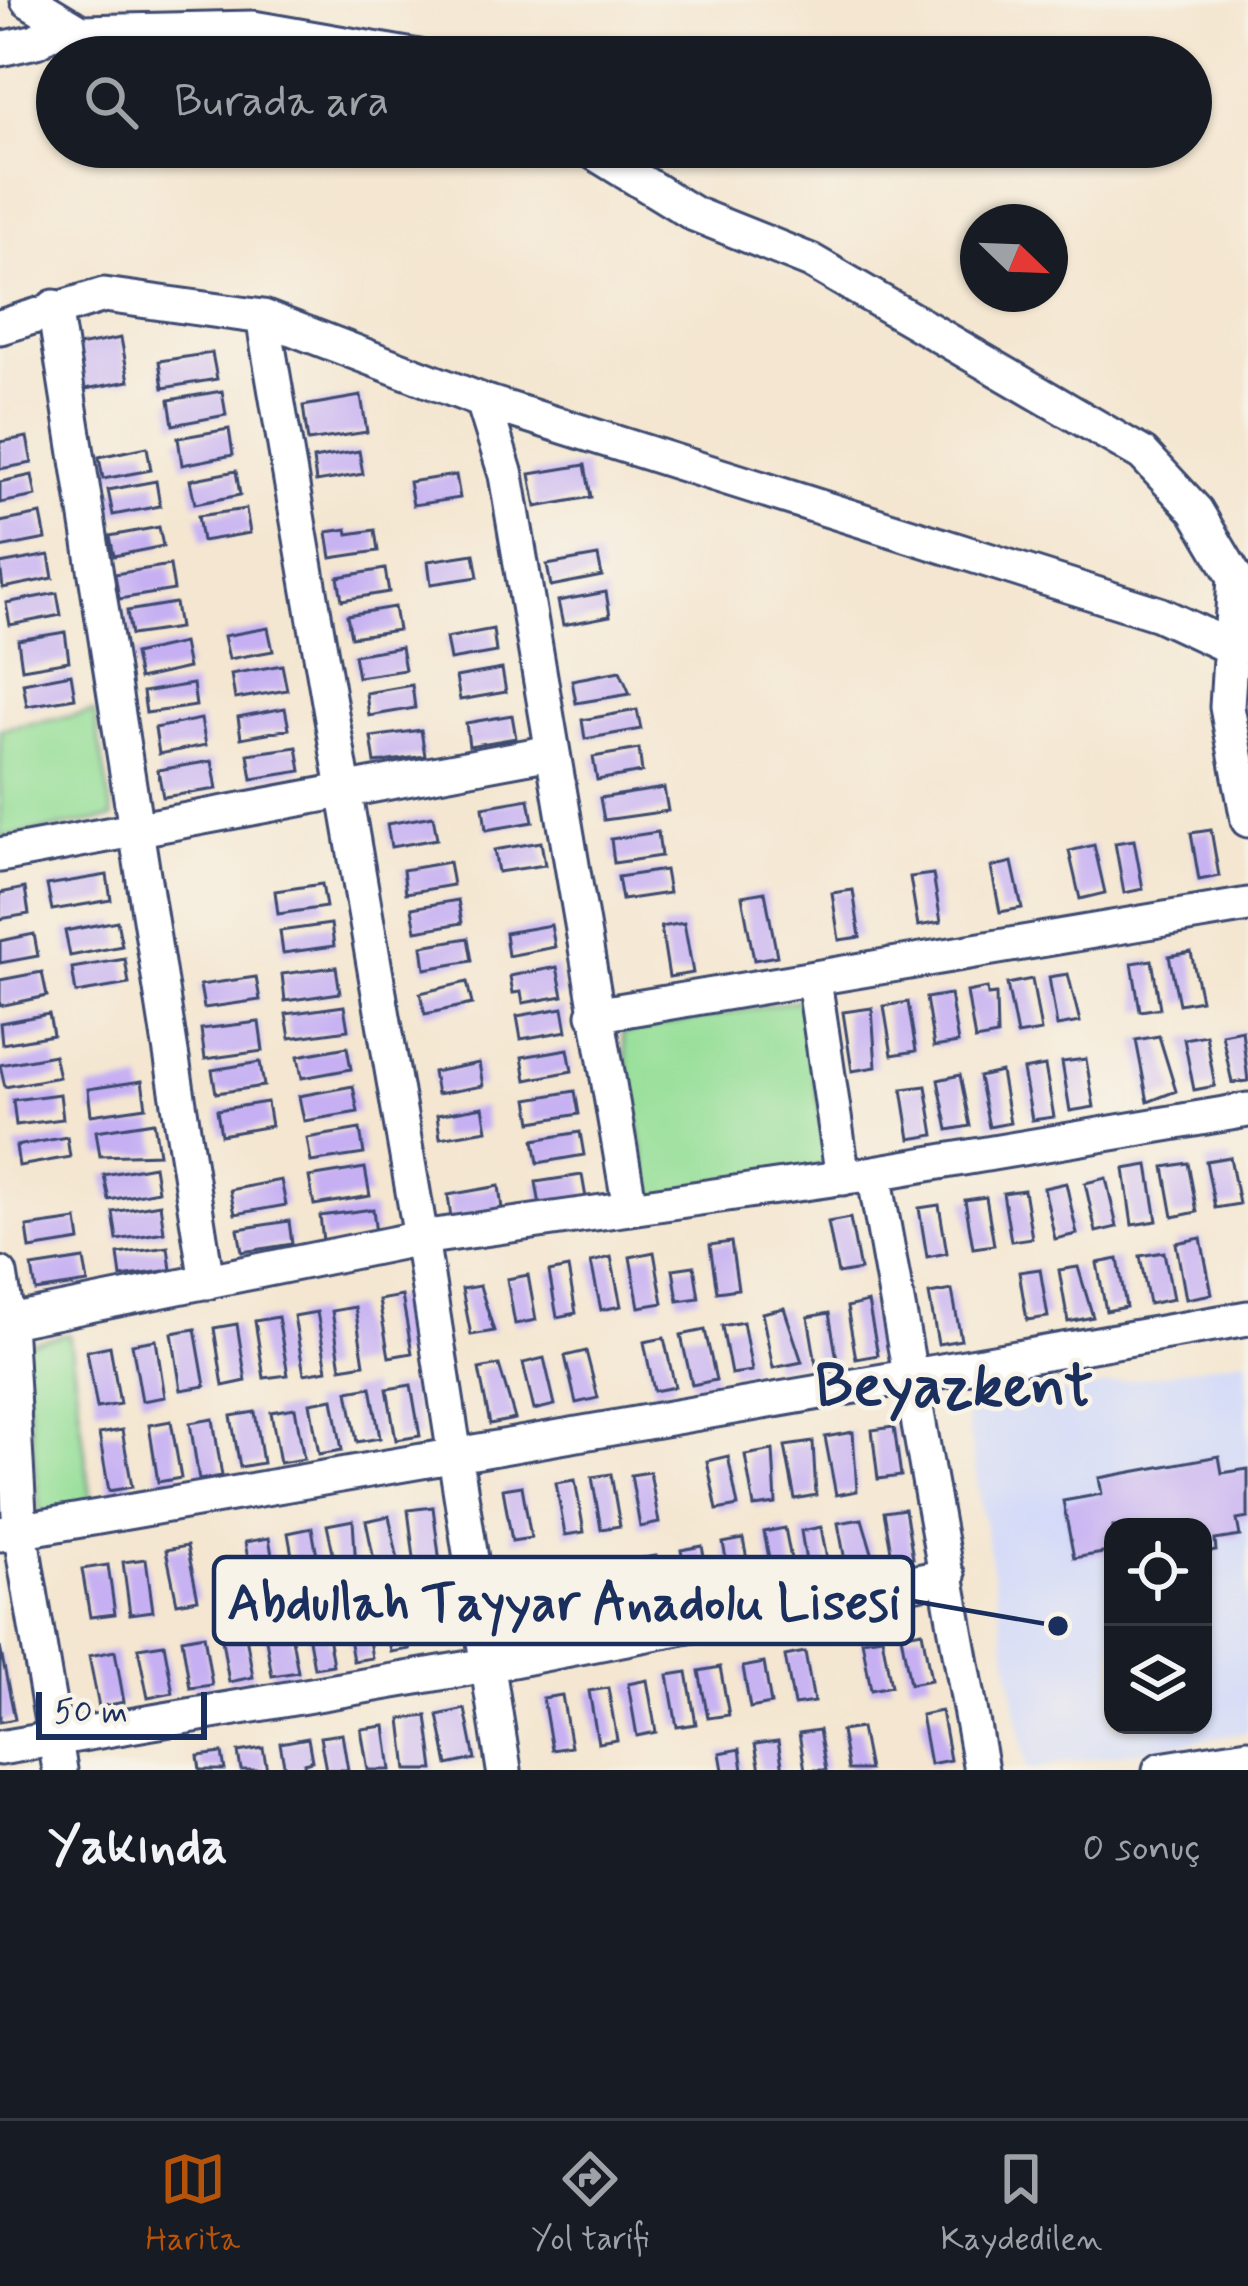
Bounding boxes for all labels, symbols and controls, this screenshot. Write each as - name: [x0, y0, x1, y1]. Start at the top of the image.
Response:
- search box: [36, 36, 1212, 168]
- icon: search: [78, 69, 144, 135]
- text: Burada ara: [174, 73, 389, 132]
- north arrow: [960, 204, 1068, 312]
- district label: Beyazkent: [815, 1349, 1093, 1428]
- map controls: [1104, 1518, 1212, 1734]
- button: locate: [1104, 1518, 1212, 1626]
- callout: Abdullah Tayyar Anadolu Lisesi: [214, 1557, 913, 1644]
- text: Abdullah Tayyar Anadolu Lisesi: [228, 1572, 900, 1638]
- button: layers: [1104, 1626, 1212, 1734]
- scale bar: [36, 1686, 207, 1739]
- text: 50 m: [54, 1691, 128, 1735]
- text: Yakında: [48, 1815, 228, 1881]
- text: 0 sonuç: [1082, 1823, 1200, 1874]
- tab: Harita: [146, 2146, 240, 2262]
- tab: Yol tarifi: [531, 2146, 649, 2262]
- tab: Kaydedilen: [940, 2146, 1102, 2262]

